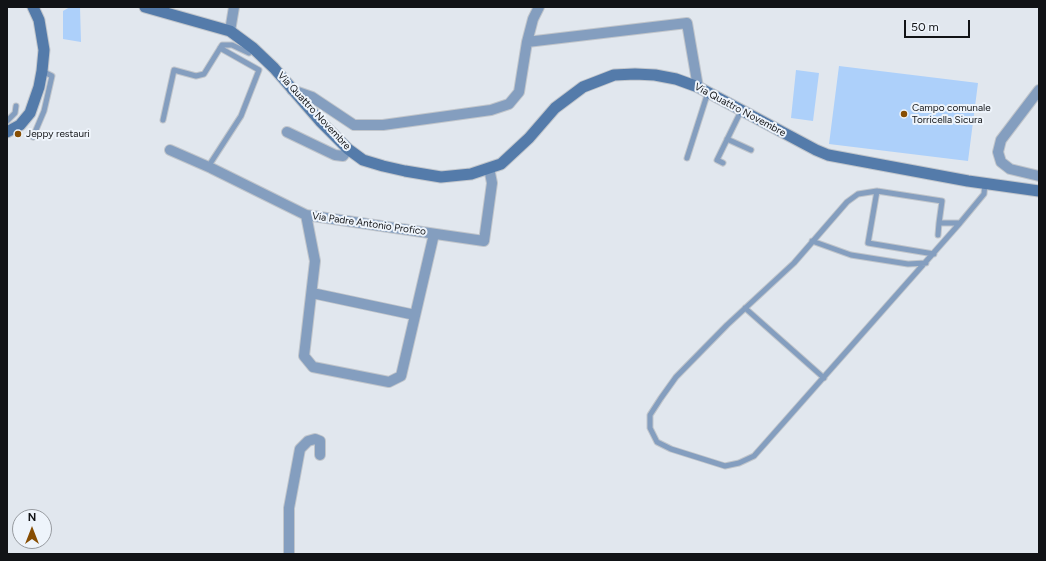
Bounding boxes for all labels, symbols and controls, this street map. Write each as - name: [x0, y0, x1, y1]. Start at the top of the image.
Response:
- scale bar: [906, 12, 972, 38]
- text: 50 m: [911, 20, 939, 34]
- street label: Via Quattro Novembre: [275, 70, 353, 152]
- street label: Via Quattro Novembre: [692, 81, 788, 139]
- place label: Campo comunale Torricella Sicura: [912, 102, 991, 126]
- marker: Campo comunale Torricella Sicura: [899, 109, 909, 119]
- place label: Jeppy restauri: [26, 128, 90, 140]
- marker: Jeppy restauri: [13, 129, 23, 139]
- street label: Via Padre Antonio Profico: [311, 210, 427, 238]
- north arrow: [12, 509, 52, 549]
- text: N: [28, 511, 36, 524]

